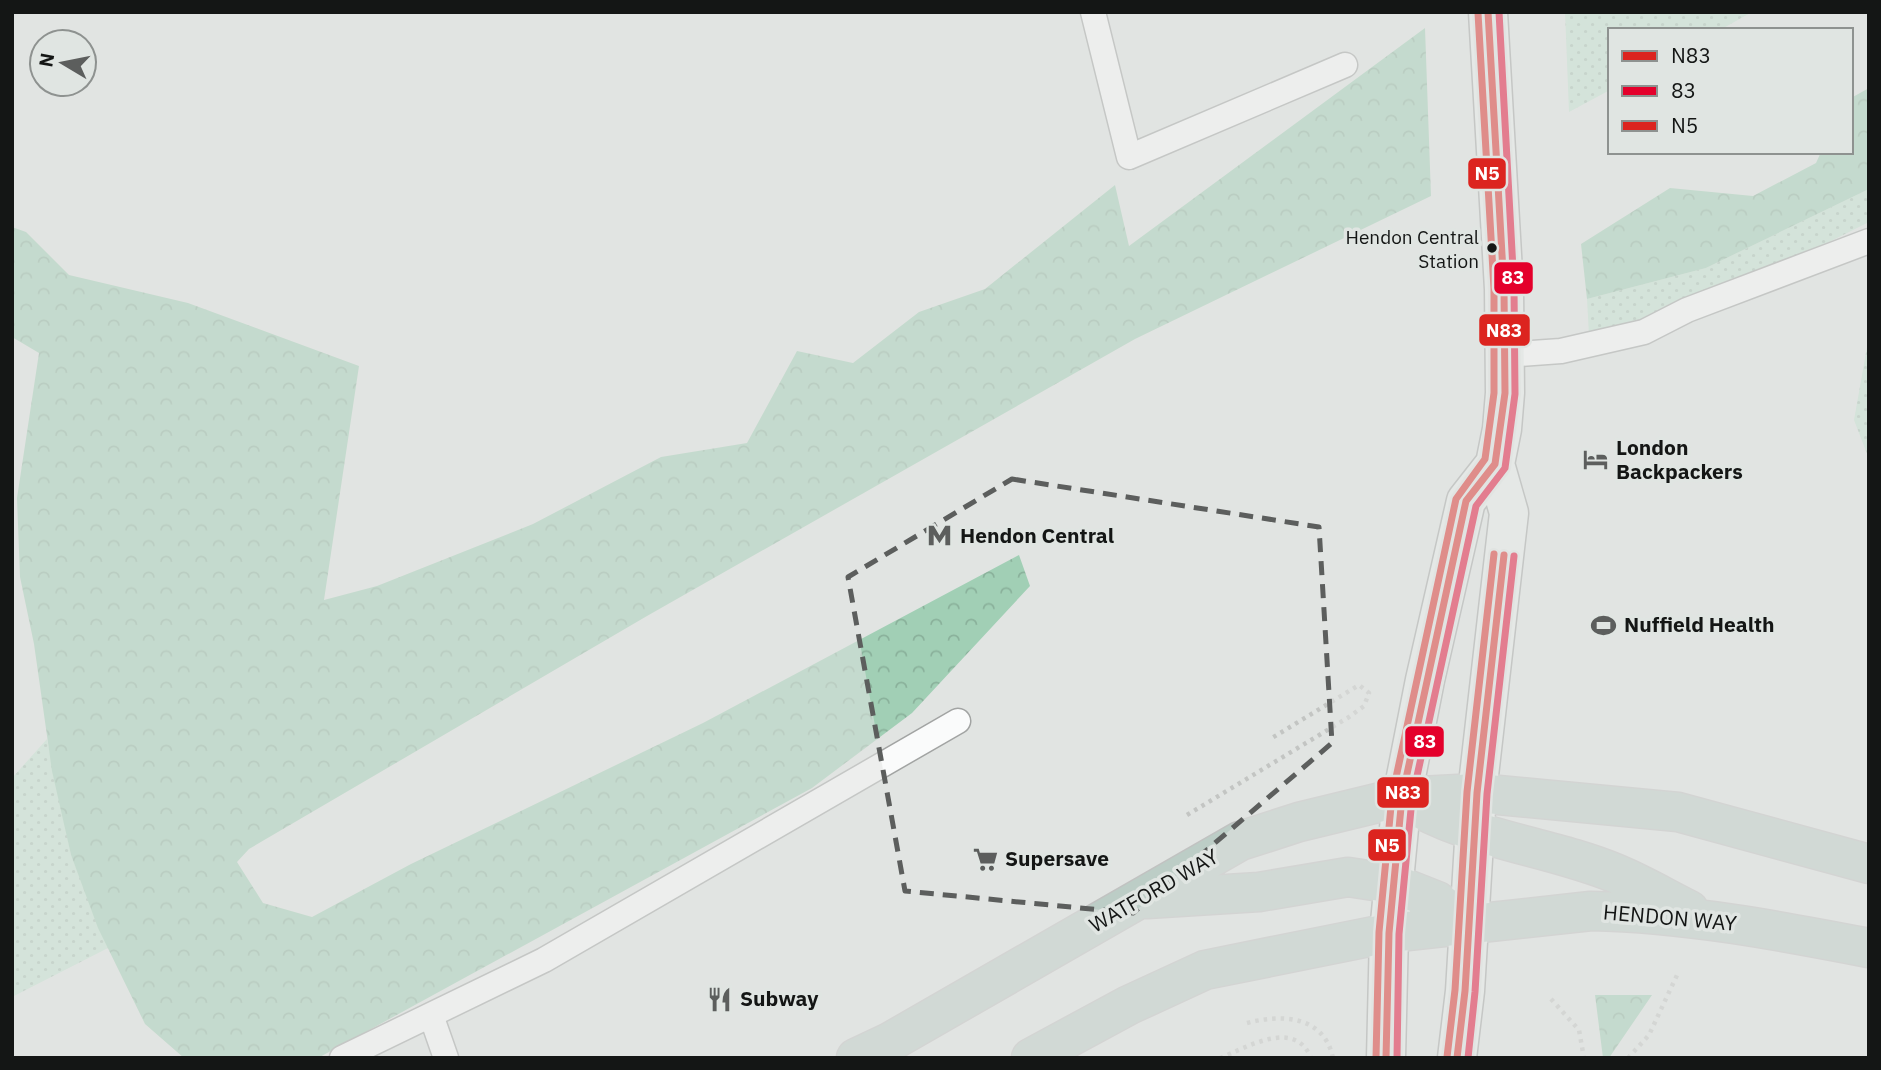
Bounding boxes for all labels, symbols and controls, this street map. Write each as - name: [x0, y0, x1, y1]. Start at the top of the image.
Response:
- north arrow: [28, 28, 98, 98]
- legend: [1608, 28, 1853, 154]
- text: N83: [1671, 41, 1711, 69]
- text: N: [33, 51, 59, 69]
- text: 83: [1671, 76, 1696, 104]
- text: N5: [1671, 111, 1698, 139]
- line badge: N5: [1467, 157, 1507, 190]
- text: N5: [1474, 161, 1500, 185]
- place label: Hendon Central Station: [1346, 225, 1479, 273]
- marker: Hendon Central Station: [1485, 241, 1499, 255]
- line badge: 83: [1493, 261, 1534, 295]
- text: 83: [1502, 265, 1524, 289]
- line badge: N83: [1478, 313, 1531, 347]
- text: N83: [1486, 318, 1522, 342]
- place label: London Backpackers: [1616, 433, 1743, 485]
- hotel icon: London Backpackers: [1582, 446, 1610, 474]
- place label: Hendon Central: [960, 521, 1114, 549]
- metro station icon: Hendon Central: [926, 522, 954, 550]
- place label: Nuffield Health: [1624, 610, 1775, 638]
- sports icon: Nuffield Health: [1590, 611, 1618, 639]
- line badge: 83: [1404, 725, 1445, 758]
- text: 83: [1414, 729, 1436, 753]
- line badge: N83: [1376, 776, 1430, 809]
- text: N83: [1385, 780, 1421, 804]
- line badge: N5: [1367, 828, 1407, 862]
- text: N5: [1374, 833, 1400, 857]
- street label: WATFORD WAY: [1084, 842, 1224, 938]
- place label: Supersave: [1005, 844, 1109, 872]
- supermarket icon: Supersave: [971, 845, 999, 873]
- street label: HENDON WAY: [1602, 897, 1739, 937]
- place label: Subway: [740, 984, 819, 1012]
- restaurant icon: Subway: [706, 985, 734, 1013]

